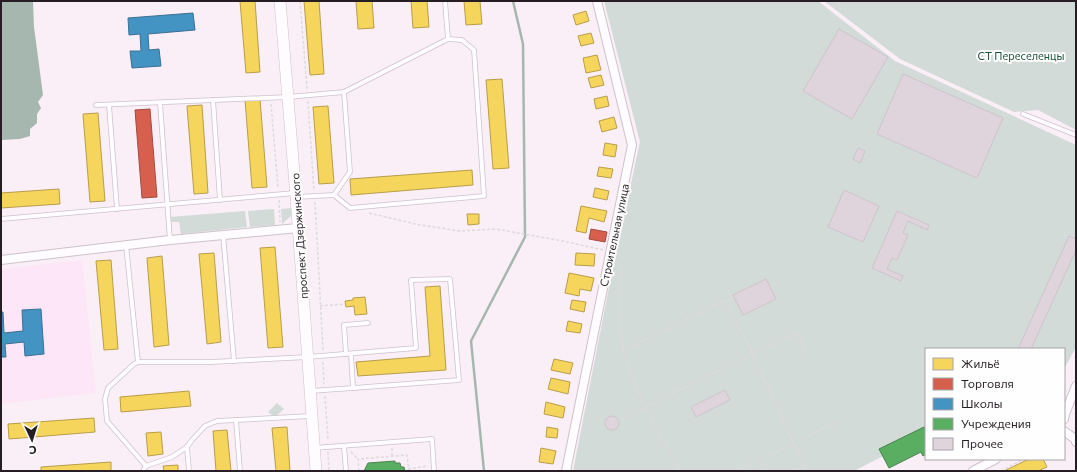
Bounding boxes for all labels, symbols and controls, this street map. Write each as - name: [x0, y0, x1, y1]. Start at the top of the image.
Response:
- park label: СТ Переселенцы: [978, 49, 1065, 62]
- street label: проспект Дзержинского: [288, 172, 310, 299]
- street label: Строительная улица: [597, 182, 631, 288]
- legend: [925, 348, 1065, 460]
- text: Жильё: [961, 356, 1000, 370]
- text: Торговля: [961, 376, 1014, 390]
- text: Школы: [961, 396, 1002, 410]
- text: Учреждения: [961, 416, 1031, 430]
- north arrow: [12, 420, 52, 460]
- text: Прочее: [961, 436, 1003, 450]
- text: С: [28, 444, 37, 457]

